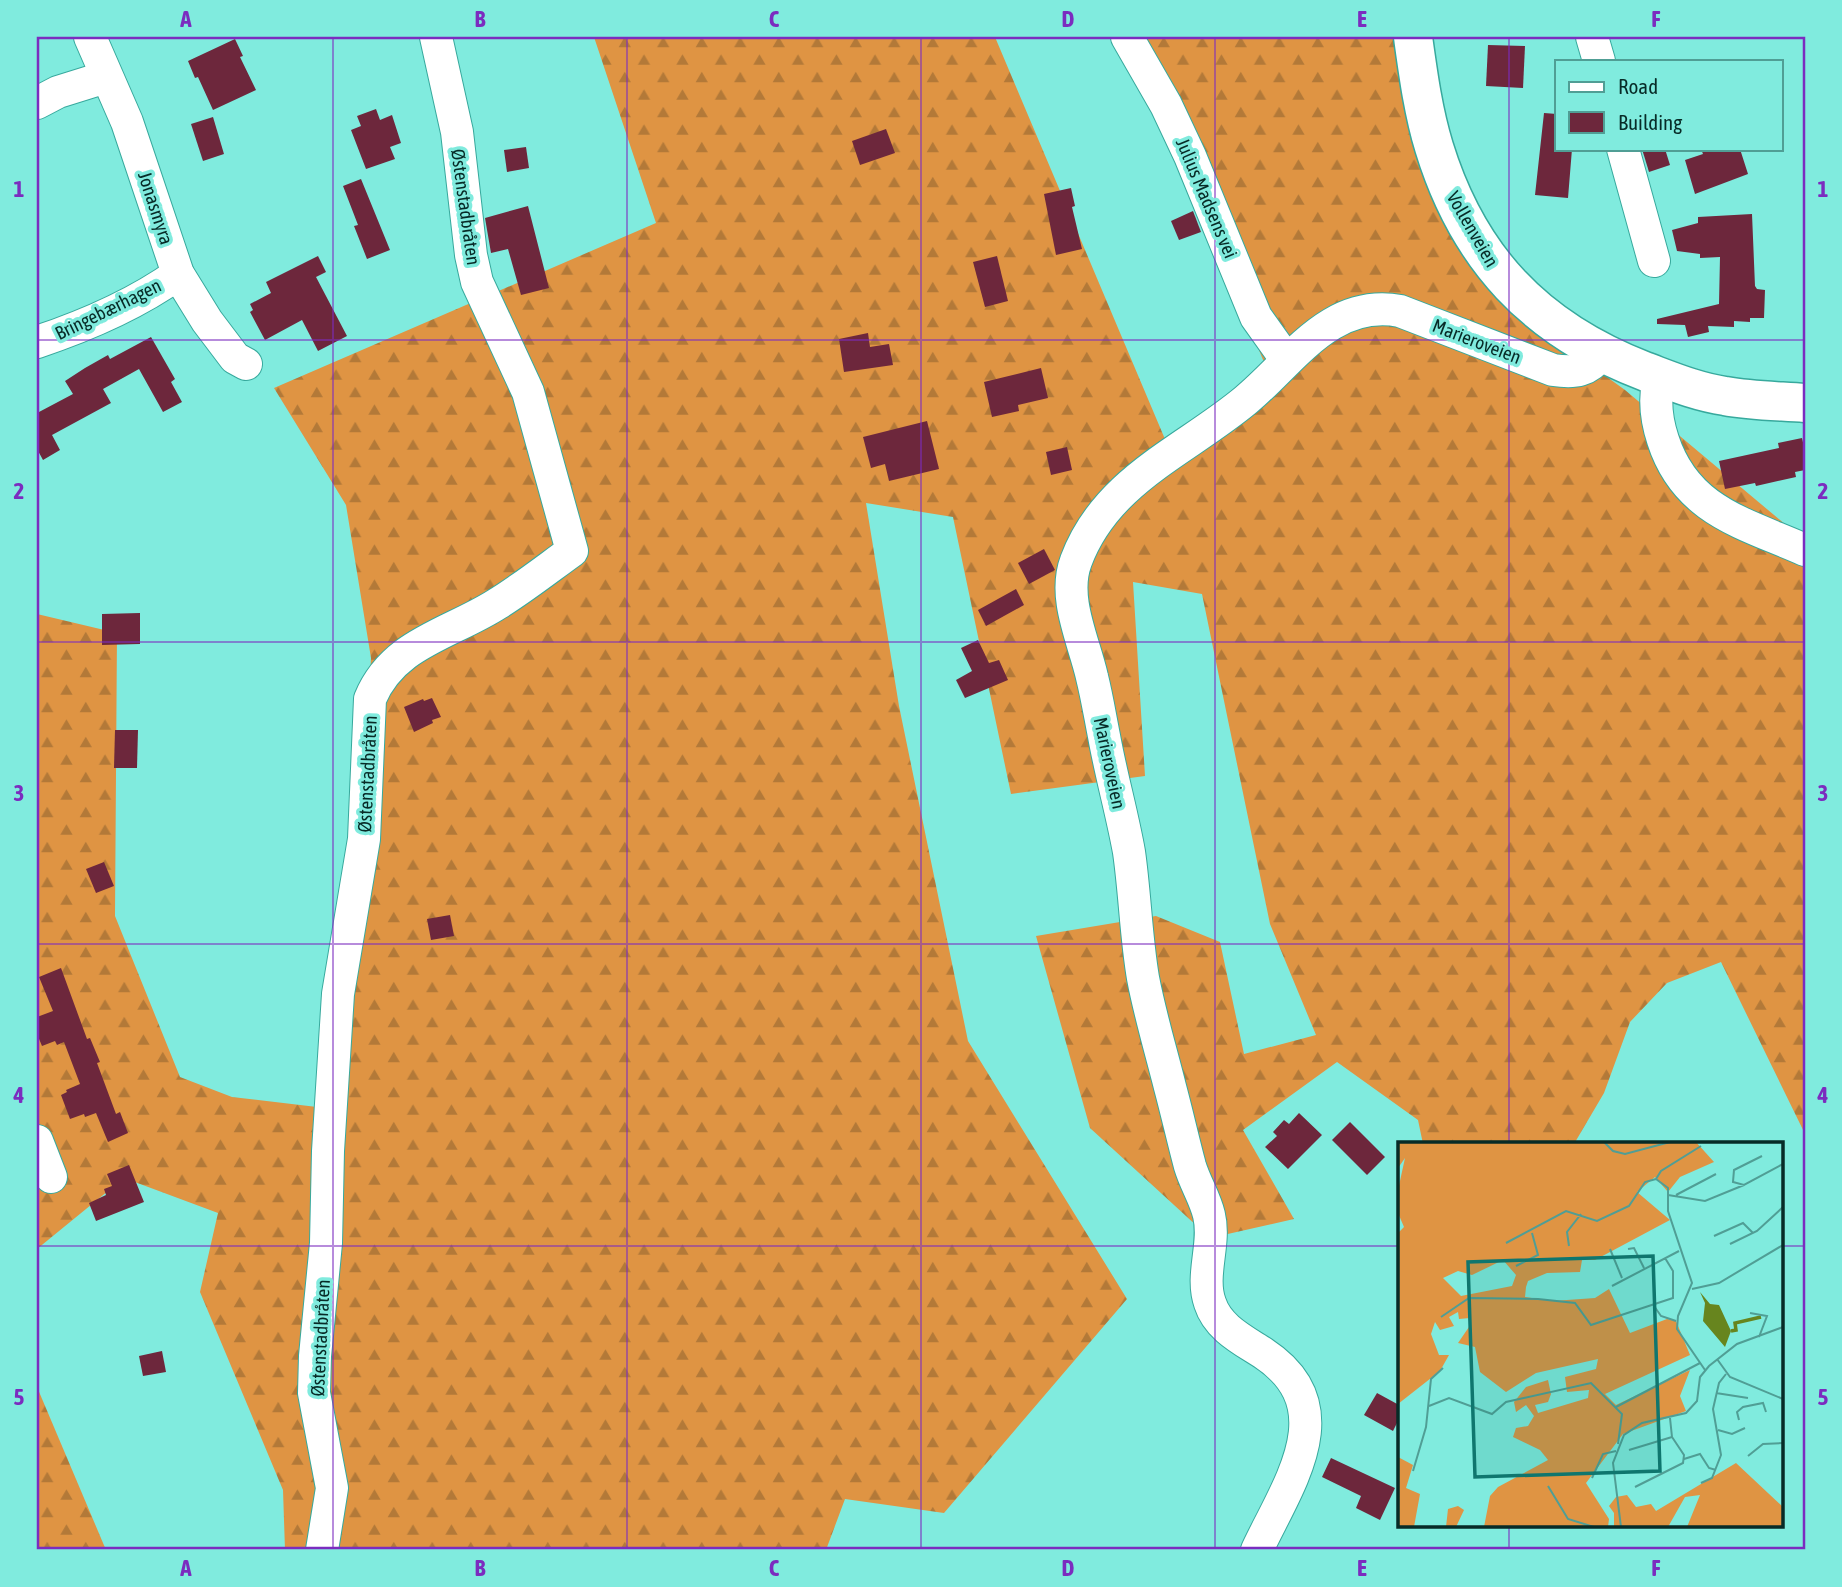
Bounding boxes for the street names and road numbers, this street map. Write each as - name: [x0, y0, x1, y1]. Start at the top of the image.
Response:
- street label: Julius Madsens vei: [1172, 135, 1242, 261]
- street label: Østenstadbråten: [447, 147, 485, 267]
- street label: Jonasmyra: [134, 169, 178, 247]
- street label: Vollenveien: [1443, 187, 1503, 271]
- street label: Bringebærhagen: [51, 274, 165, 344]
- street label: Marieroveien: [1430, 314, 1524, 368]
- street label: Østenstadbråten: [353, 715, 381, 833]
- street label: Marieroveien: [1090, 715, 1130, 811]
- street label: Østenstadbråten: [306, 1279, 334, 1397]

